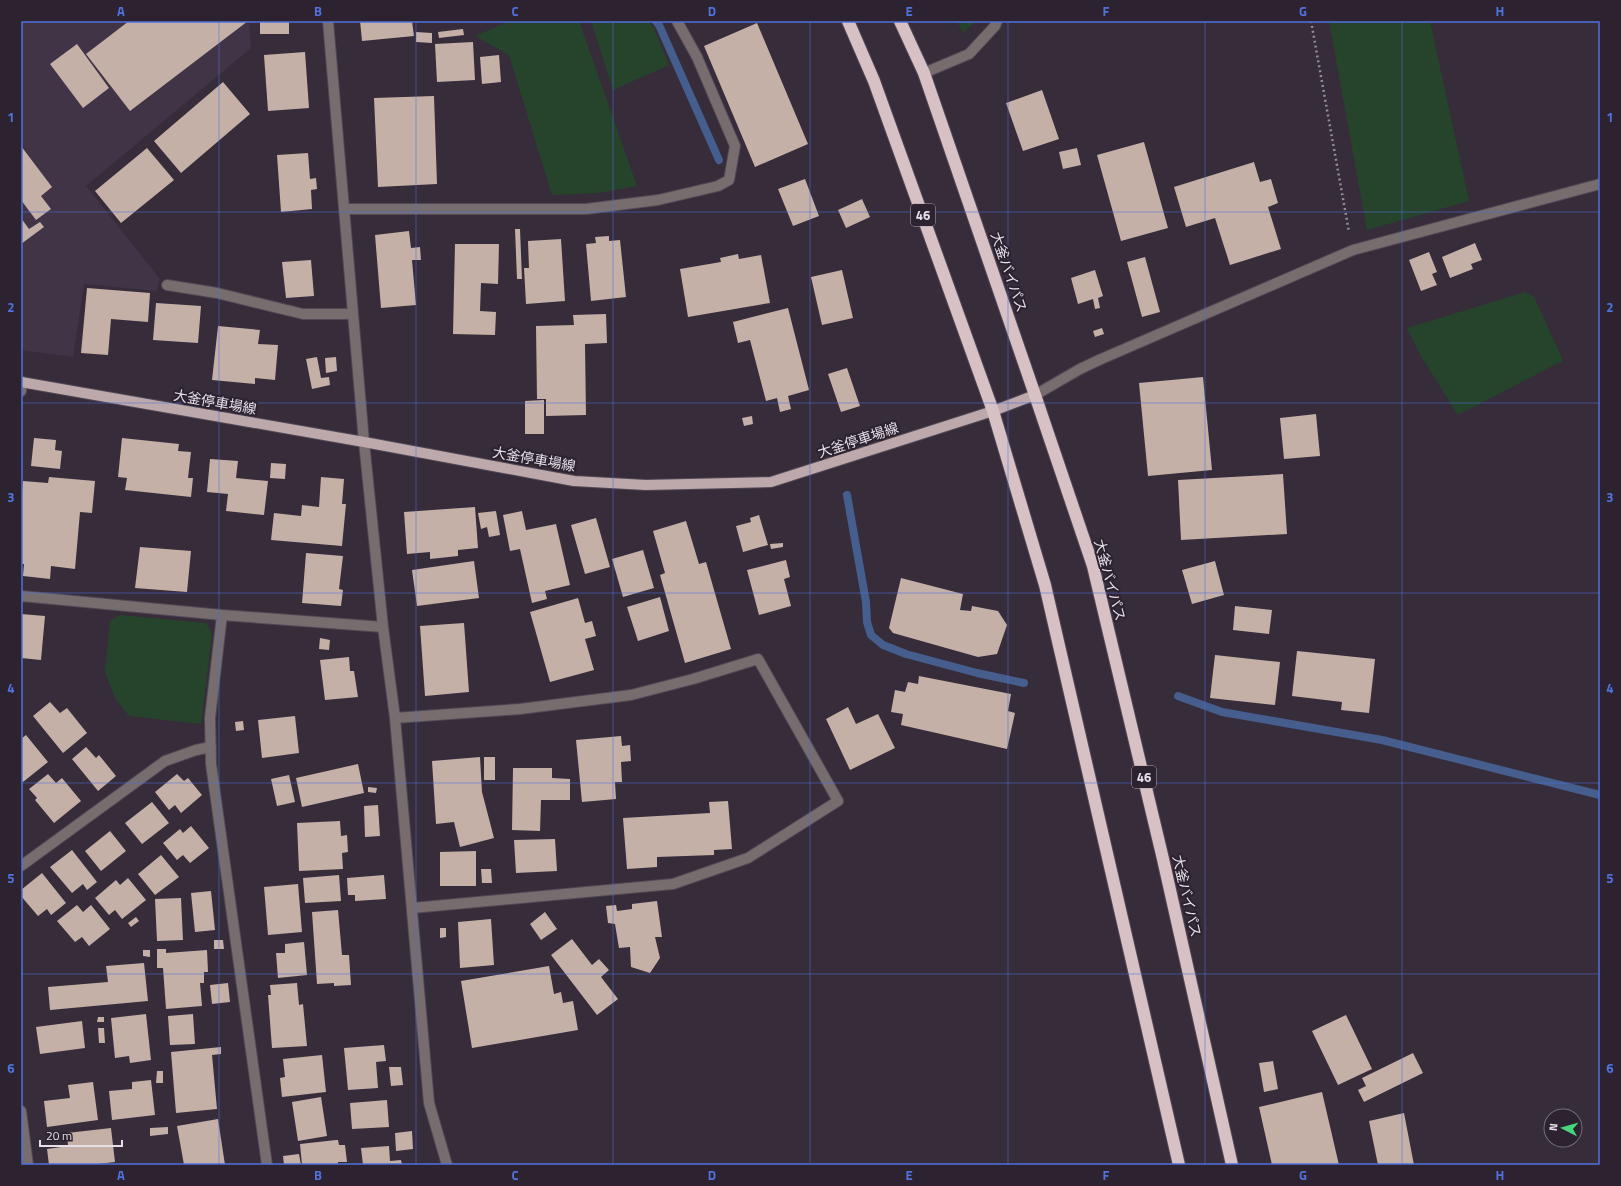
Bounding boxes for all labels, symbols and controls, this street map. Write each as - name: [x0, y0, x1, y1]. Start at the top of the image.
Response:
- text: A: [117, 1, 125, 21]
- text: B: [314, 1, 322, 21]
- text: C: [511, 1, 519, 21]
- text: D: [708, 1, 716, 21]
- text: E: [905, 1, 913, 21]
- text: F: [1103, 1, 1110, 21]
- text: G: [1299, 1, 1307, 21]
- text: H: [1496, 1, 1504, 21]
- text: 1: [7, 107, 15, 127]
- text: 1: [1606, 107, 1614, 127]
- road number: 46: [911, 204, 935, 226]
- street label: 大釜バイパス: [986, 229, 1033, 315]
- text: 2: [7, 297, 15, 317]
- text: 2: [1606, 297, 1614, 317]
- street label: 大釜停車場線: [172, 384, 258, 419]
- street label: 大釜停車場線: [815, 417, 901, 462]
- street label: 大釜停車場線: [491, 441, 577, 476]
- text: 3: [7, 487, 15, 507]
- text: 3: [1606, 487, 1614, 507]
- street label: 大釜バイパス: [1090, 537, 1131, 623]
- text: 4: [7, 678, 15, 698]
- text: 4: [1606, 678, 1614, 698]
- road number: 46: [1132, 766, 1156, 788]
- street label: 大釜バイパス: [1168, 853, 1207, 939]
- text: 5: [7, 868, 15, 888]
- text: 5: [1606, 868, 1614, 888]
- text: 6: [7, 1058, 15, 1078]
- text: 6: [1606, 1058, 1614, 1078]
- north arrow: [1543, 1108, 1583, 1148]
- scale bar: [40, 1122, 122, 1148]
- text: N: [1545, 1122, 1561, 1132]
- text: 20 m: [46, 1126, 72, 1145]
- text: A: [117, 1165, 125, 1185]
- text: B: [314, 1165, 322, 1185]
- text: C: [511, 1165, 519, 1185]
- text: D: [708, 1165, 716, 1185]
- text: E: [905, 1165, 913, 1185]
- text: F: [1103, 1165, 1110, 1185]
- text: G: [1299, 1165, 1307, 1185]
- text: H: [1496, 1165, 1504, 1185]

